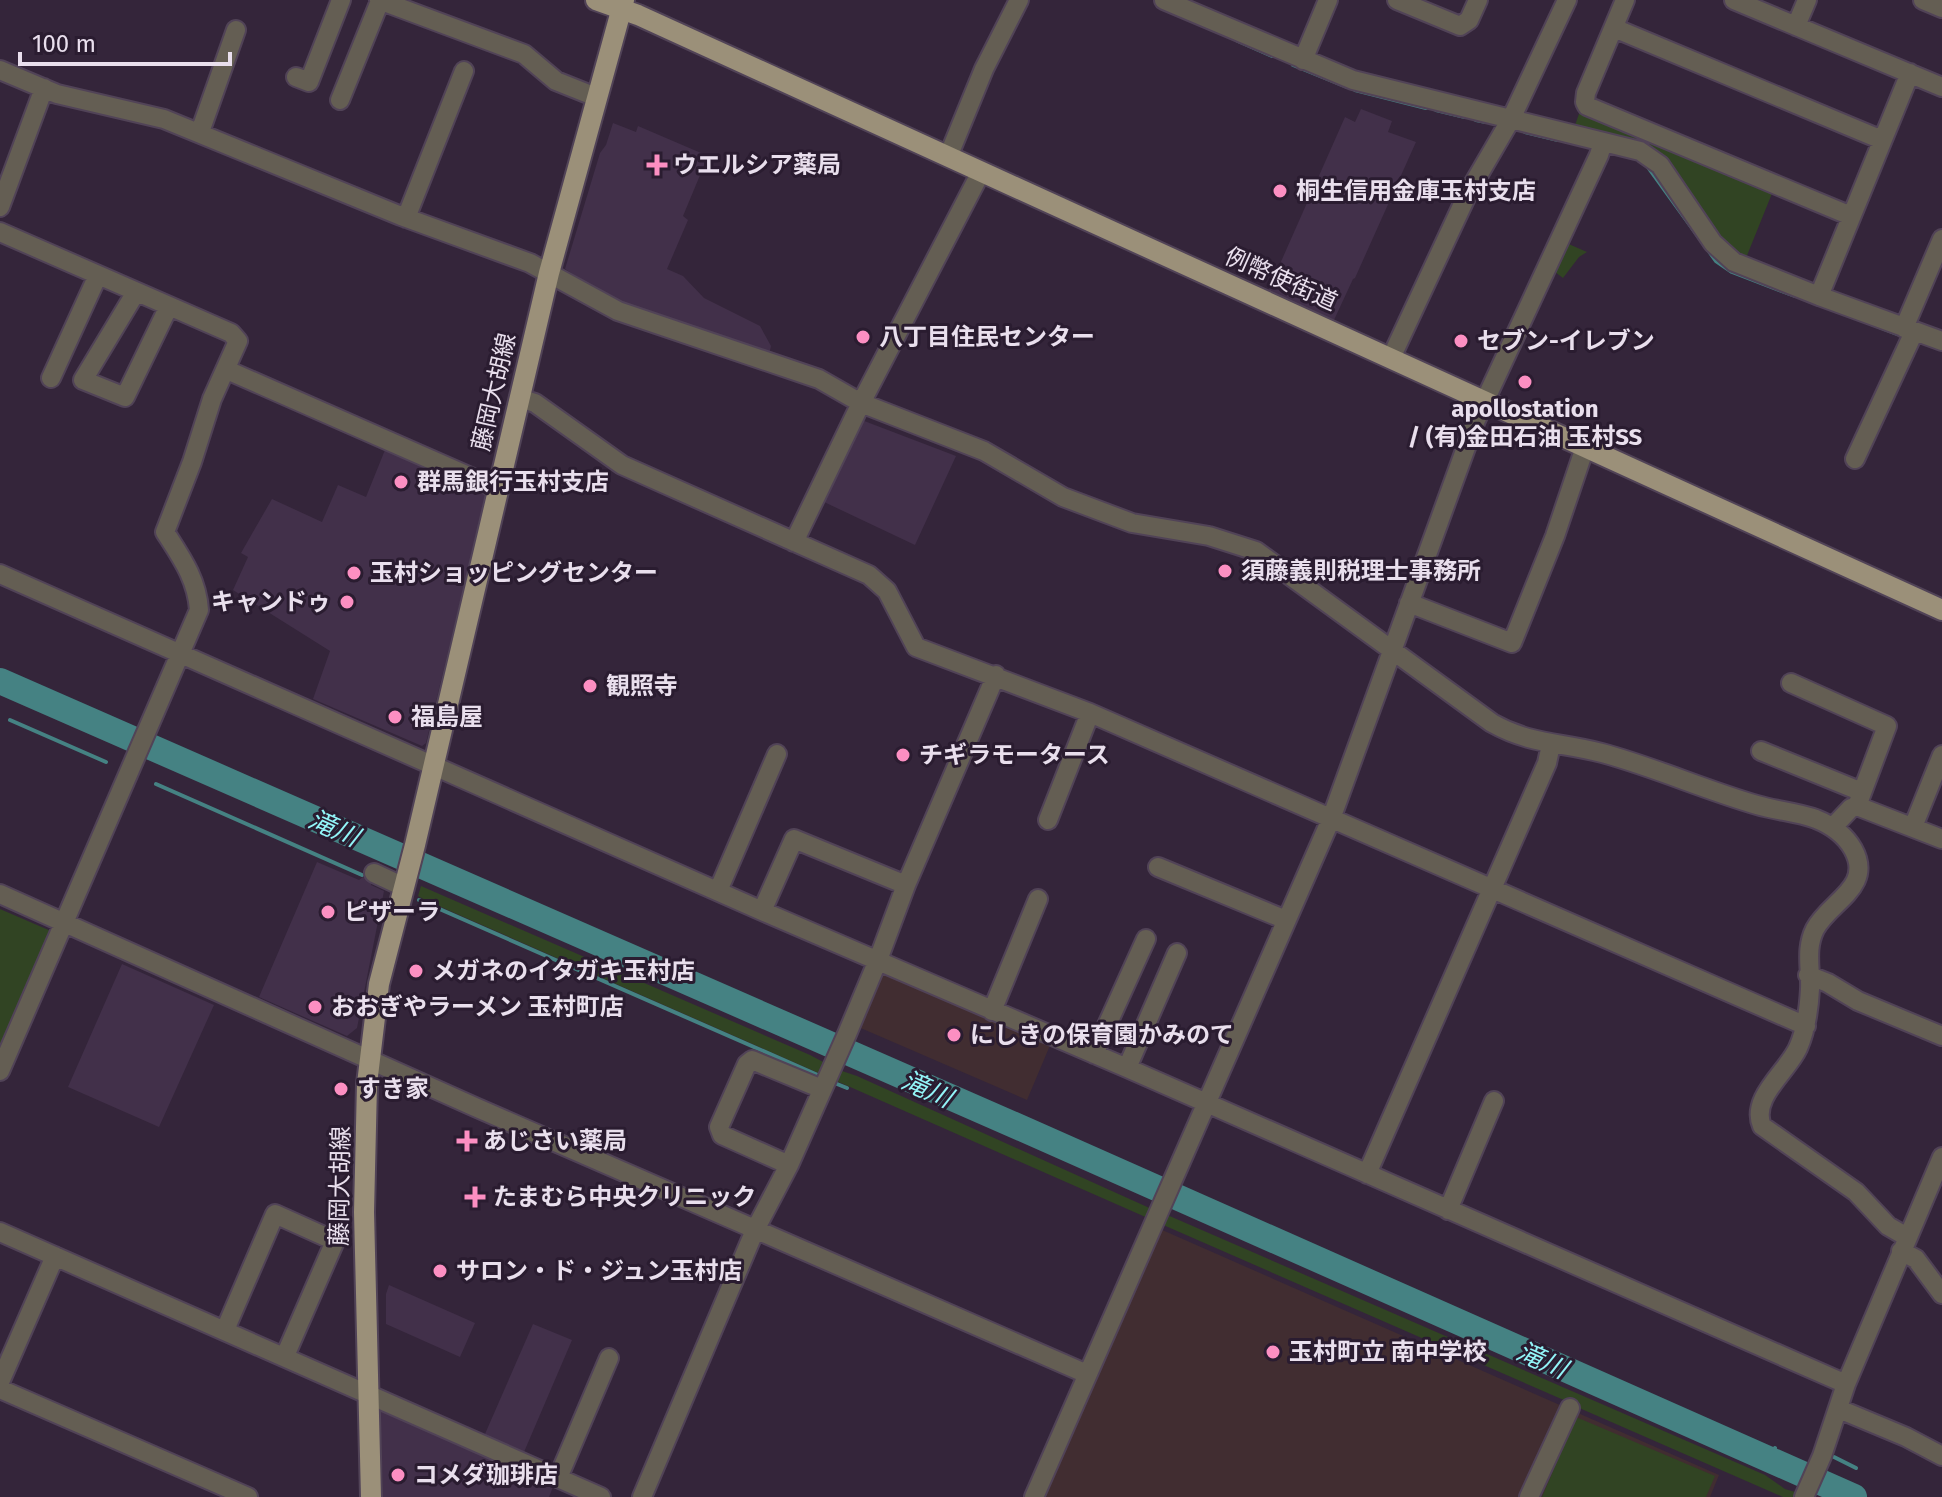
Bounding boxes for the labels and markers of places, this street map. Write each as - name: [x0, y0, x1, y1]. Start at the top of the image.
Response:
- place label: ウエルシア薬局: [673, 151, 841, 179]
- marker: ウエルシア薬局: [648, 156, 666, 174]
- place label: 桐生信用金庫玉村支店: [1296, 177, 1536, 205]
- marker: 桐生信用金庫玉村支店: [1271, 182, 1289, 200]
- place label: 八丁目住民センター: [879, 323, 1095, 351]
- place label: セブン-イレブン: [1477, 327, 1655, 355]
- marker: 八丁目住民センター: [854, 328, 872, 346]
- marker: セブン-イレブン: [1452, 332, 1470, 350]
- marker: apollostation / (有)金田石油 玉村SS: [1516, 373, 1534, 391]
- place label: apollostation / (有)金田石油 玉村SS: [1408, 395, 1643, 451]
- place label: 群馬銀行玉村支店: [417, 468, 609, 496]
- marker: 群馬銀行玉村支店: [392, 473, 410, 491]
- place label: 須藤義則税理士事務所: [1241, 557, 1481, 585]
- place label: 玉村ショッピングセンター: [370, 559, 658, 587]
- marker: 須藤義則税理士事務所: [1216, 562, 1234, 580]
- marker: 玉村ショッピングセンター: [345, 564, 363, 582]
- place label: キャンドゥ: [211, 588, 331, 616]
- marker: キャンドゥ: [338, 593, 356, 611]
- place label: 観照寺: [606, 672, 678, 700]
- marker: 観照寺: [581, 677, 599, 695]
- place label: 福島屋: [411, 703, 483, 731]
- marker: 福島屋: [386, 708, 404, 726]
- place label: チギラモータース: [919, 741, 1110, 769]
- marker: チギラモータース: [894, 746, 912, 764]
- place label: ピザーラ: [344, 898, 440, 926]
- marker: ピザーラ: [319, 903, 337, 921]
- place label: メガネのイタガキ玉村店: [432, 957, 695, 985]
- marker: メガネのイタガキ玉村店: [407, 962, 425, 980]
- place label: おおぎやラーメン 玉村町店: [331, 993, 624, 1021]
- marker: おおぎやラーメン 玉村町店: [306, 998, 324, 1016]
- place label: にしきの保育園かみのて: [970, 1021, 1234, 1049]
- marker: にしきの保育園かみのて: [945, 1026, 963, 1044]
- place label: すき家: [357, 1075, 429, 1103]
- marker: すき家: [332, 1080, 350, 1098]
- place label: あじさい薬局: [483, 1127, 627, 1155]
- marker: あじさい薬局: [458, 1132, 476, 1150]
- place label: たまむら中央クリニック: [493, 1183, 756, 1211]
- marker: たまむら中央クリニック: [464, 1186, 486, 1208]
- place label: サロン・ド・ジュン玉村店: [456, 1257, 742, 1285]
- marker: サロン・ド・ジュン玉村店: [431, 1262, 449, 1280]
- place label: 玉村町立 南中学校: [1289, 1338, 1487, 1366]
- marker: 玉村町立 南中学校: [1264, 1343, 1282, 1361]
- place label: コメダ珈琲店: [414, 1461, 558, 1489]
- marker: コメダ珈琲店: [389, 1466, 407, 1484]

